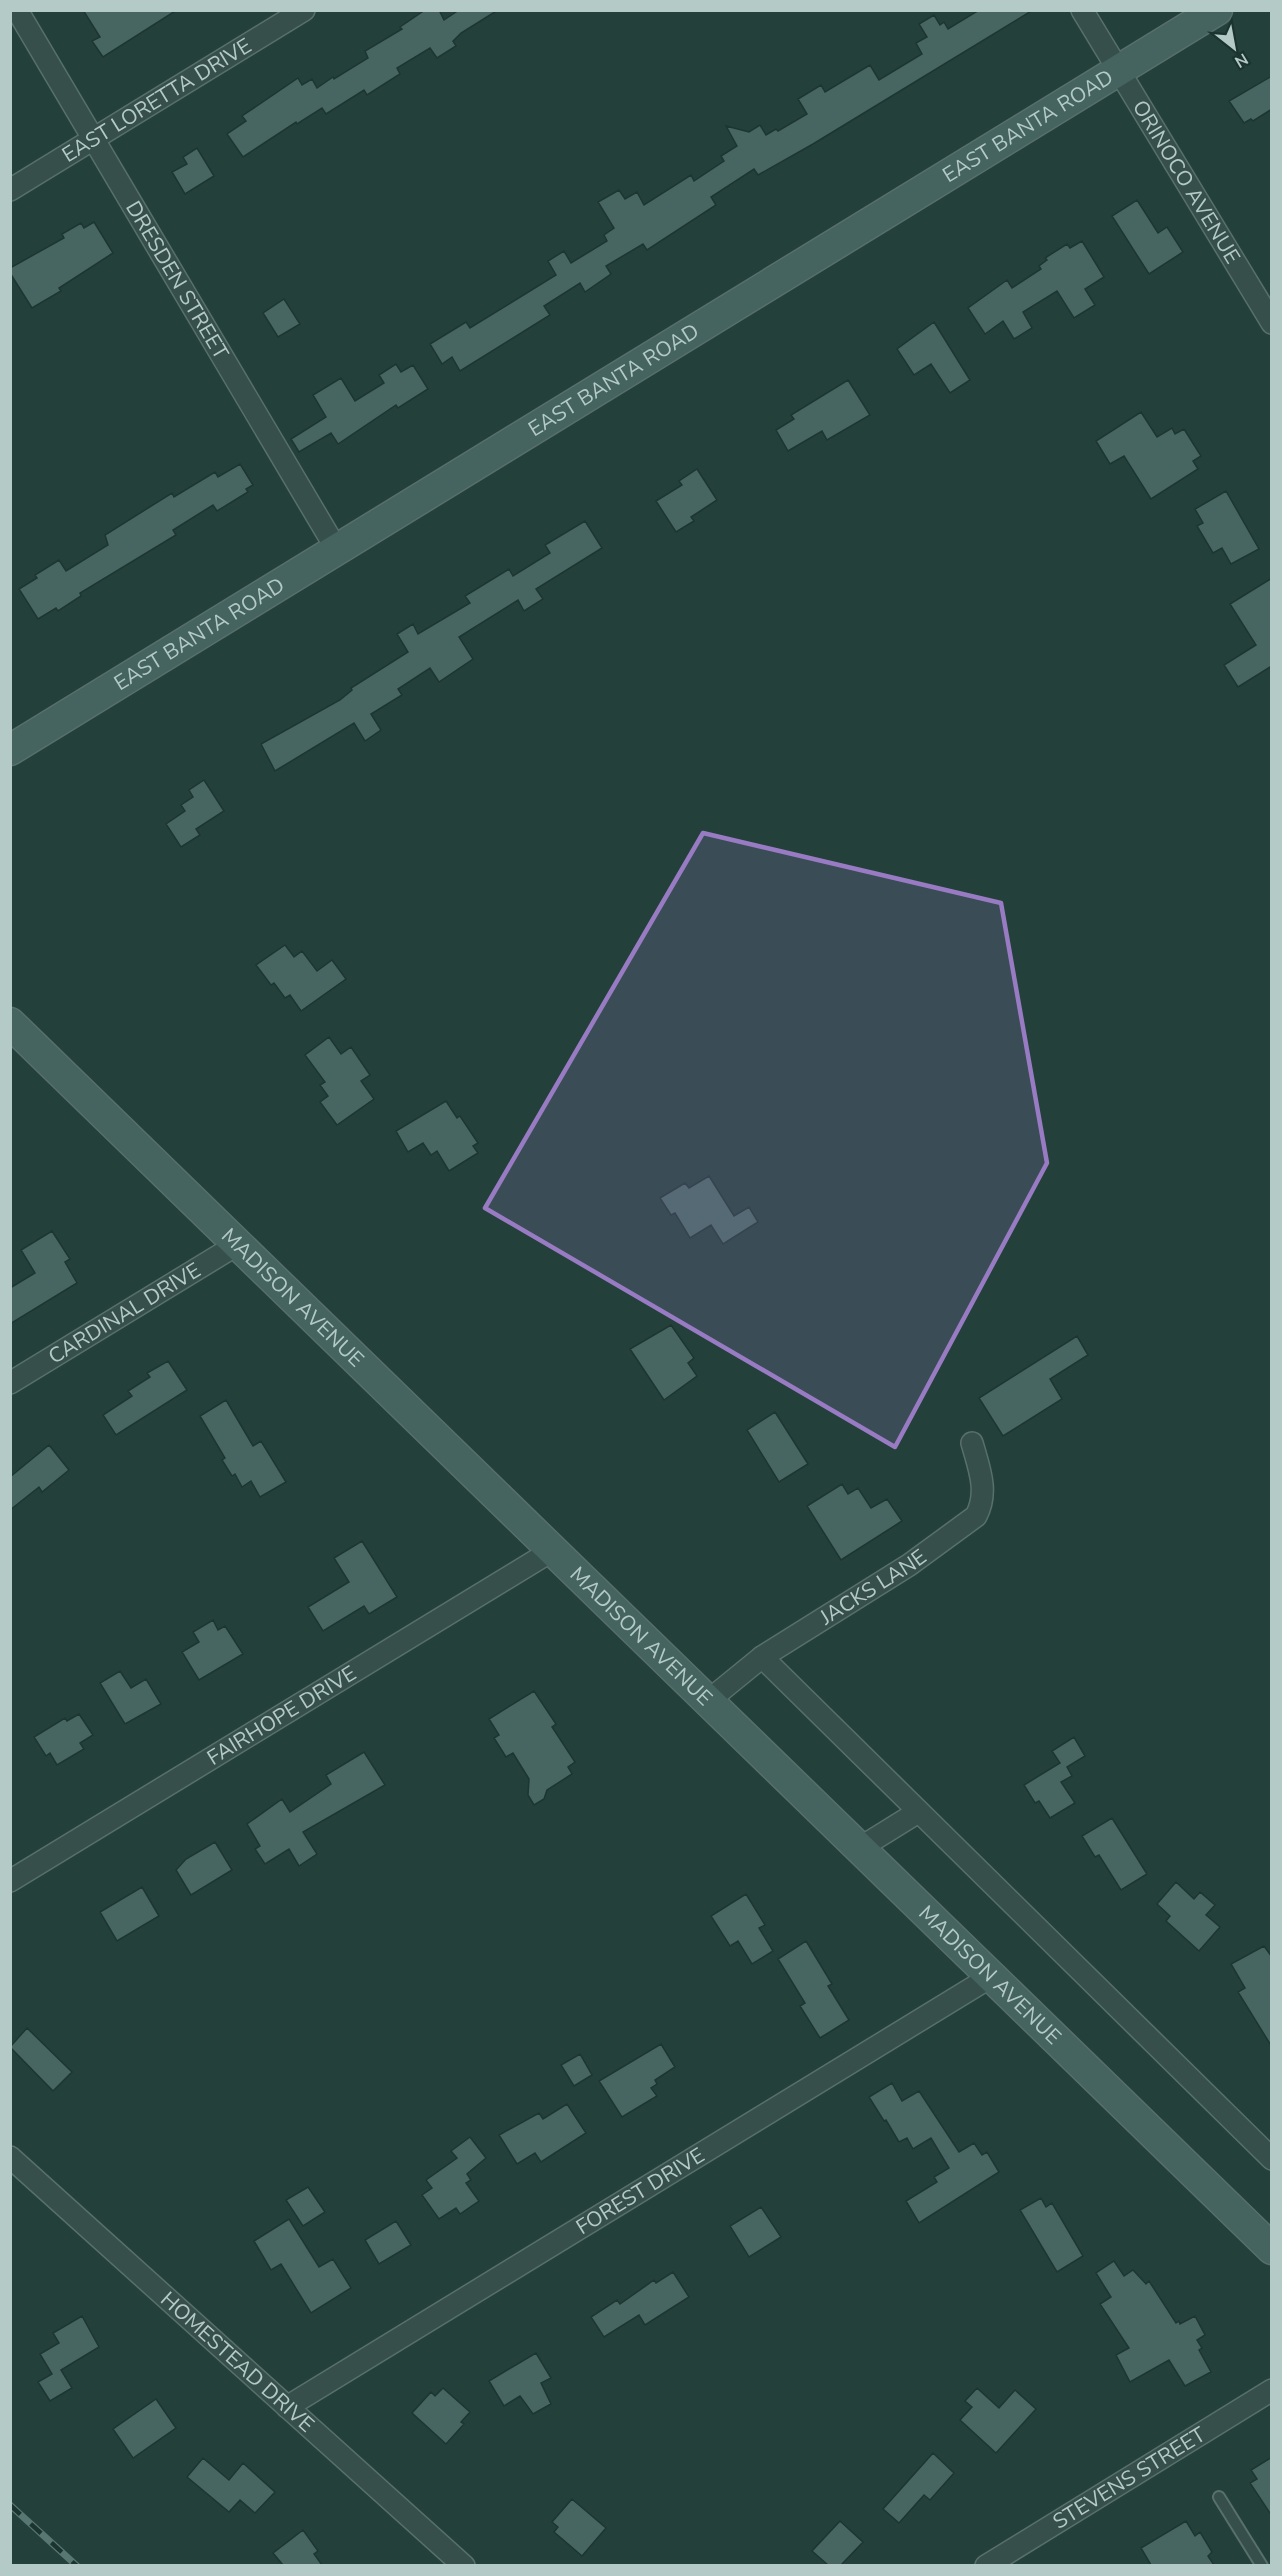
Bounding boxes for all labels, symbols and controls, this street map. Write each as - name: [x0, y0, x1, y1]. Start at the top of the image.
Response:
- north arrow: [1204, 18, 1264, 78]
- street label: EAST LORETTA DRIVE: [57, 32, 257, 169]
- text: N: [1230, 47, 1252, 73]
- street label: EAST BANTA ROAD: [937, 63, 1118, 189]
- street label: ORINOCO AVENUE: [1126, 95, 1247, 269]
- street label: DRESDEN STREET: [119, 196, 235, 365]
- street label: EAST BANTA ROAD: [523, 317, 704, 443]
- street label: EAST BANTA ROAD: [109, 571, 290, 697]
- street label: MADISON AVENUE: [215, 1222, 370, 1373]
- street label: CARDINAL DRIVE: [43, 1256, 206, 1370]
- street label: JACKS LANE: [814, 1543, 932, 1632]
- street label: MADISON AVENUE: [564, 1561, 718, 1712]
- street label: FAIRHOPE DRIVE: [202, 1659, 361, 1772]
- street label: MADISON AVENUE: [913, 1899, 1067, 2050]
- street label: FOREST DRIVE: [571, 2141, 710, 2241]
- street label: HOMESTEAD DRIVE: [155, 2285, 320, 2438]
- street label: STEVENS STREET: [1048, 2420, 1211, 2536]

